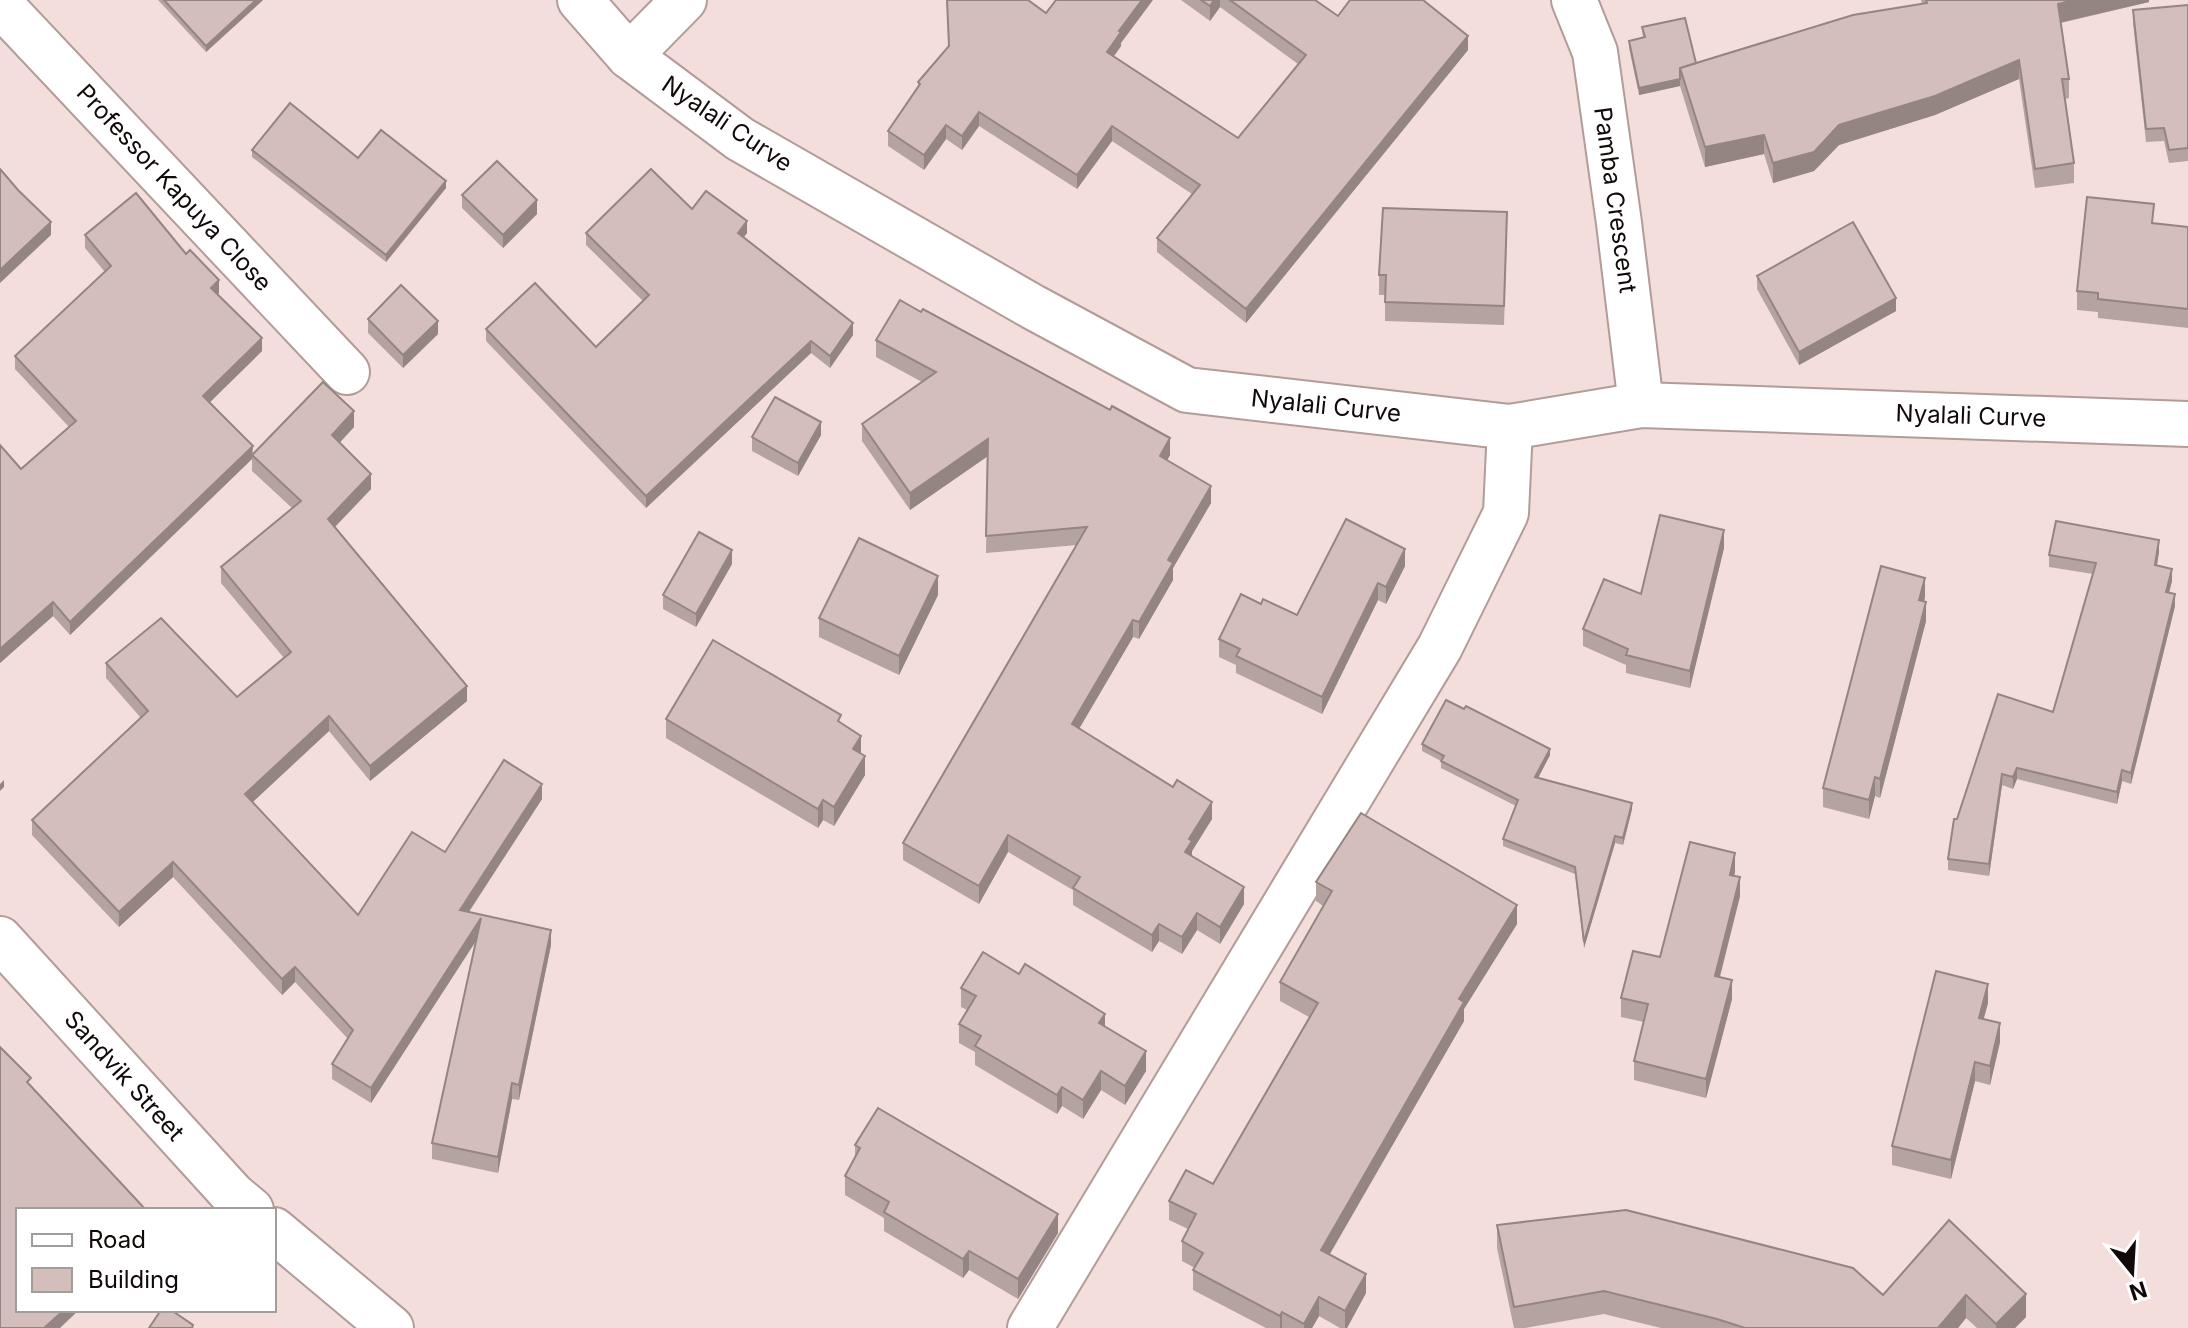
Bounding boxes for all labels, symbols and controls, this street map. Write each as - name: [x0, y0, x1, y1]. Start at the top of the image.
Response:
- street label: Nyalali Curve: [657, 69, 798, 178]
- street label: Professor Kapuya Close: [71, 78, 278, 297]
- street label: Pamba Crescent: [1588, 105, 1643, 295]
- street label: Nyalali Curve: [1250, 383, 1403, 428]
- street label: Nyalali Curve: [1895, 398, 2047, 433]
- street label: Sandvik Street: [58, 1005, 190, 1147]
- legend: [16, 1208, 276, 1312]
- text: Road: [88, 1225, 146, 1254]
- north arrow: [2092, 1232, 2172, 1312]
- text: Building: [88, 1265, 179, 1294]
- text: N: [2126, 1276, 2150, 1306]

